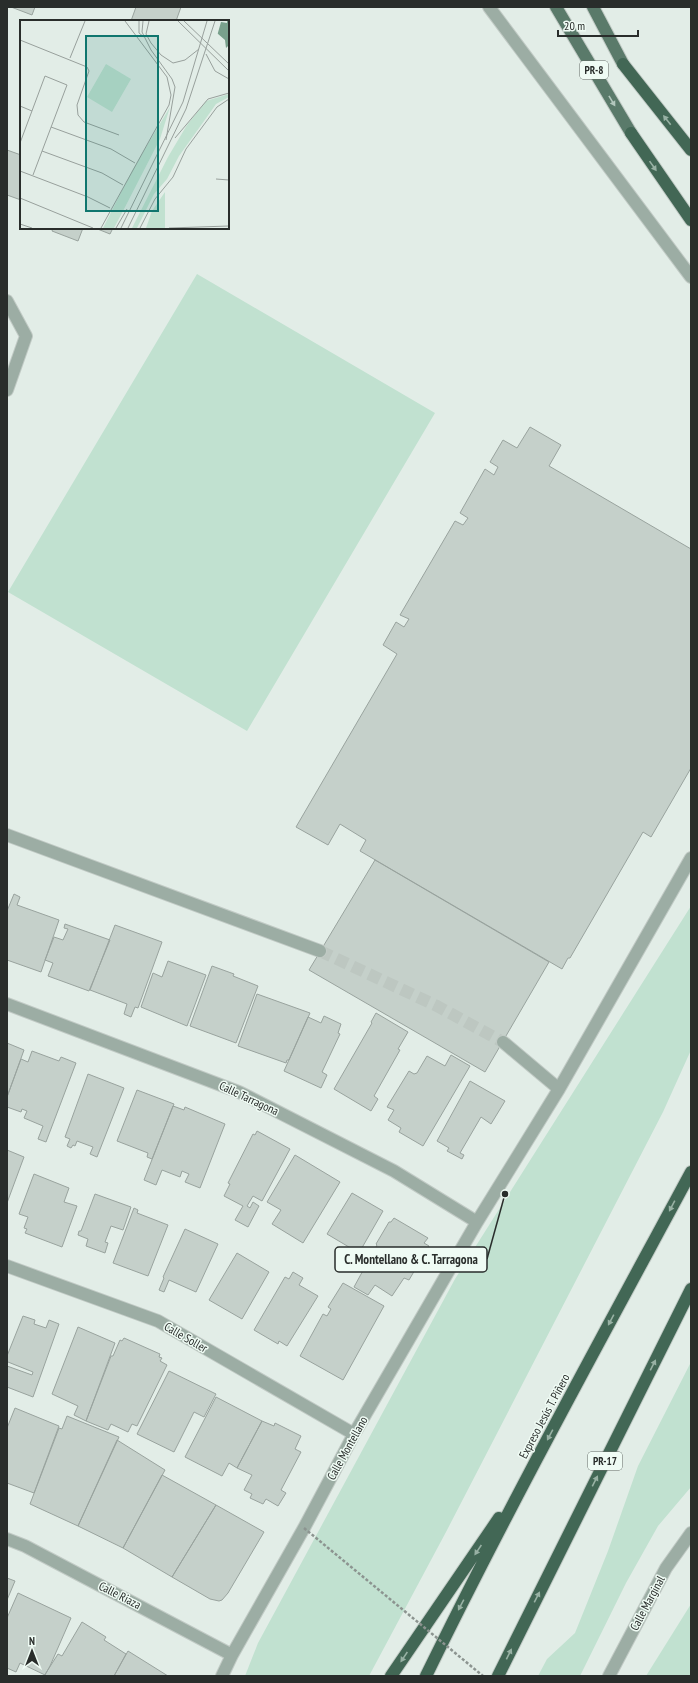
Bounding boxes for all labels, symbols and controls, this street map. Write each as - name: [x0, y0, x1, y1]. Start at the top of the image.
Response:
- scale bar: [558, 12, 638, 38]
- text: 20 m: [564, 18, 585, 33]
- inset map: [20, 20, 229, 229]
- road number: PR-8: [580, 61, 608, 79]
- one-way arrow: [608, 96, 616, 106]
- one-way arrow: [662, 114, 671, 125]
- one-way arrow: [649, 160, 657, 171]
- street label: Calle Tarragona: [217, 1078, 281, 1118]
- one-way arrow: [669, 1200, 676, 1212]
- callout: C. Montellano & C. Tarragona: [335, 1247, 487, 1272]
- text: C. Montellano & C. Tarragona: [344, 1251, 478, 1268]
- one-way arrow: [607, 1314, 614, 1326]
- street label: Calle Soller: [162, 1319, 211, 1356]
- one-way arrow: [650, 1359, 656, 1371]
- street label: Expreso Jesús T. Piñero: [515, 1371, 573, 1461]
- street label: Calle Montellano: [323, 1414, 371, 1482]
- one-way arrow: [547, 1429, 553, 1441]
- road number: PR-17: [588, 1452, 622, 1470]
- one-way arrow: [592, 1475, 598, 1487]
- one-way arrow: [474, 1544, 481, 1555]
- street label: Calle Marginal: [626, 1573, 668, 1633]
- street label: Calle Riaza: [96, 1578, 144, 1612]
- one-way arrow: [534, 1592, 540, 1603]
- one-way arrow: [458, 1599, 464, 1611]
- north arrow: [12, 1631, 52, 1671]
- text: N: [29, 1634, 35, 1648]
- one-way arrow: [506, 1648, 512, 1660]
- one-way arrow: [400, 1652, 408, 1662]

